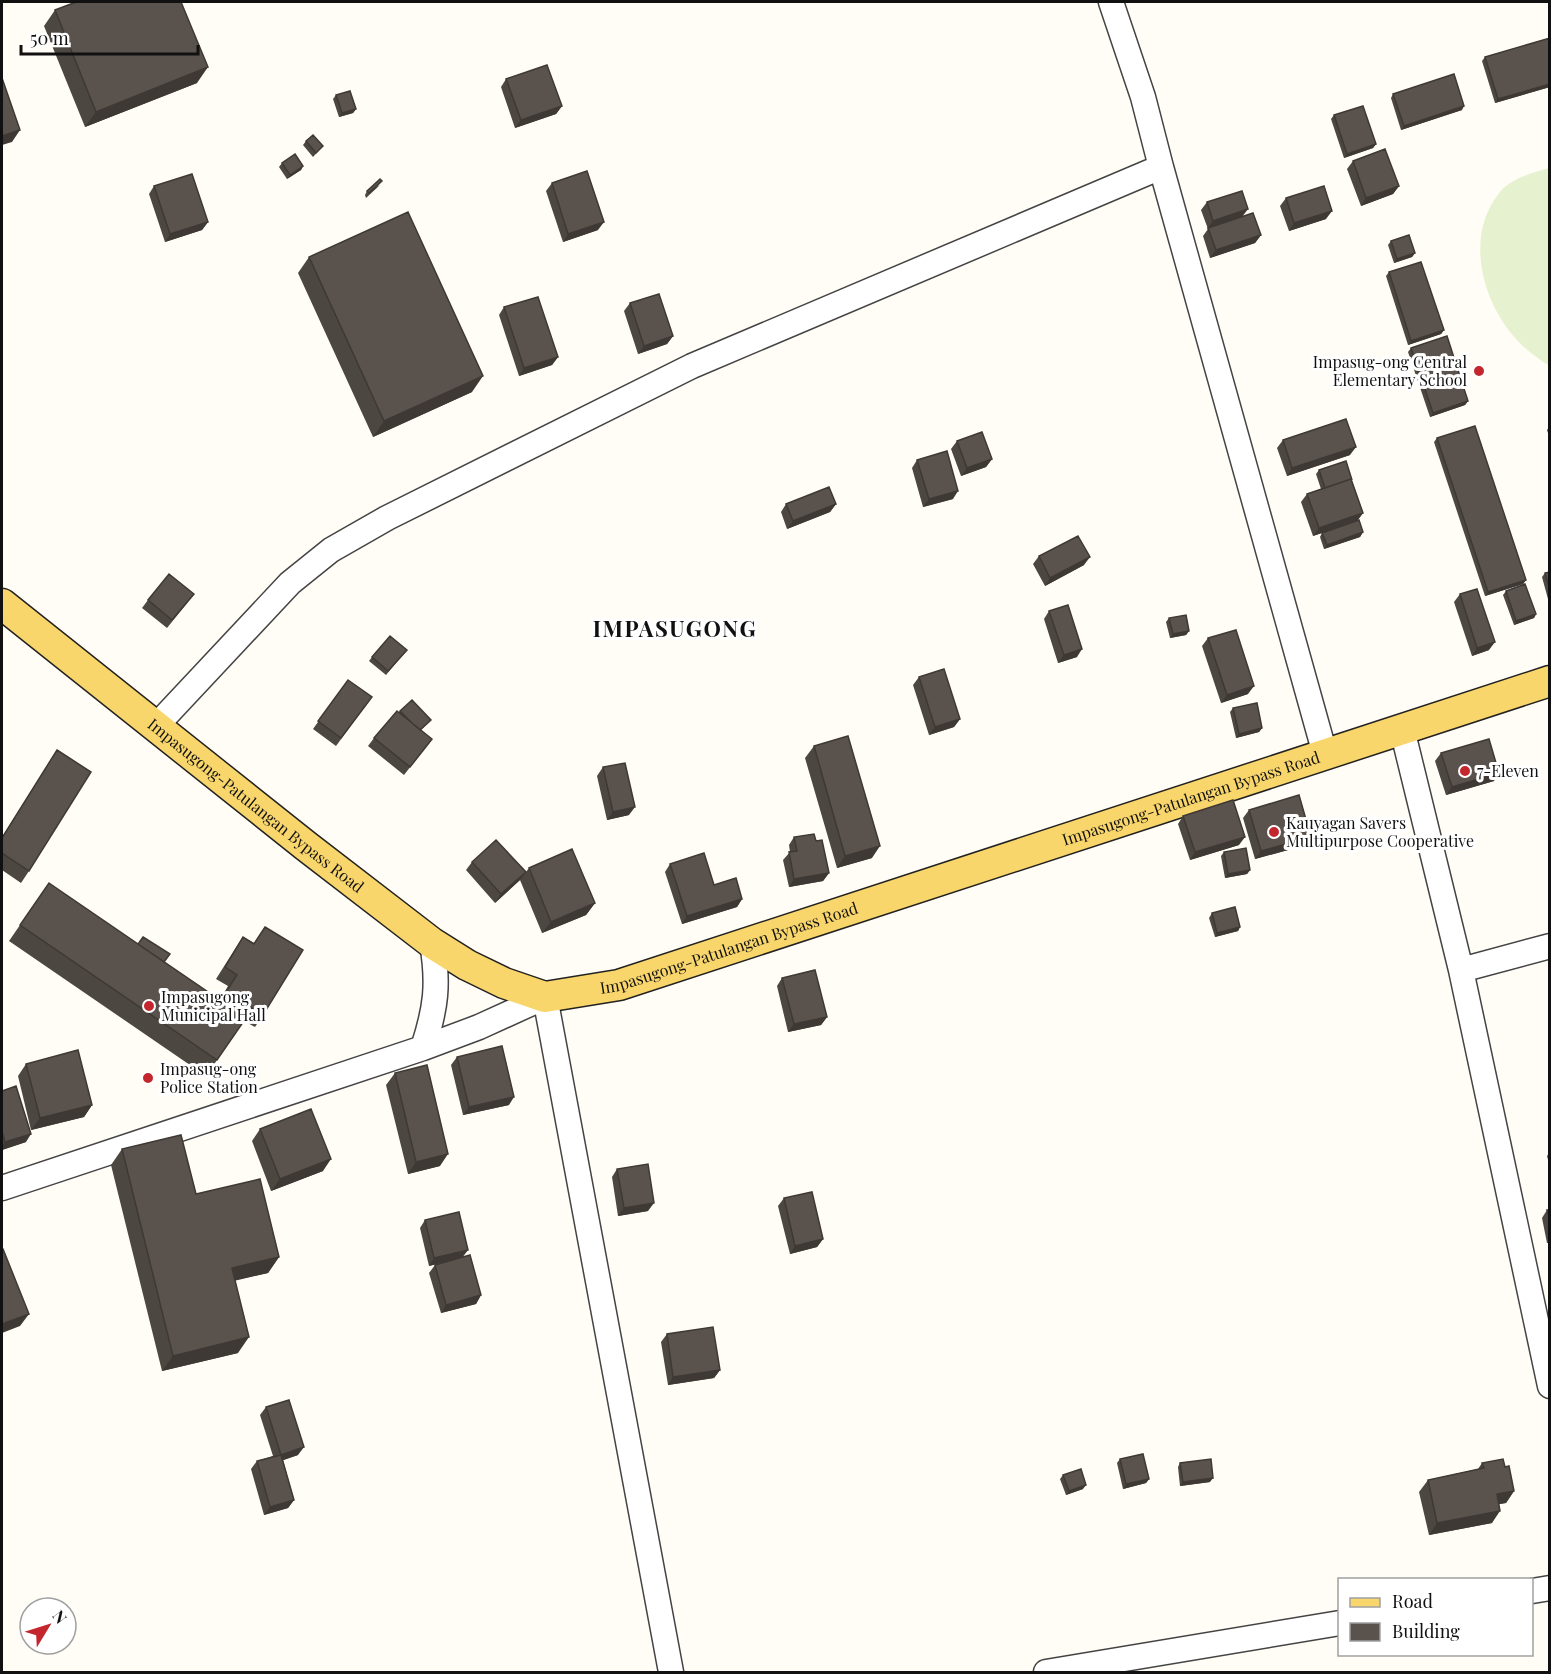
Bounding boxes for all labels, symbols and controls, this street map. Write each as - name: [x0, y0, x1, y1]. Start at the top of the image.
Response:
- scale bar: [21, 18, 198, 56]
- text: 50 m: [30, 26, 69, 50]
- place label: Impasug-ong Central Elementary School: [1313, 351, 1467, 390]
- marker: Impasug-ong Central Elementary School: [1472, 364, 1486, 378]
- district label: IMPASUGONG: [593, 613, 757, 643]
- street label: Impasugong-Patulangan Bypass Road: [144, 713, 368, 897]
- street label: Impasugong-Patulangan Bypass Road: [1059, 746, 1322, 850]
- place label: 7-Eleven: [1477, 760, 1539, 781]
- marker: 7-Eleven: [1458, 764, 1472, 778]
- place label: Kauyagan Savers Multipurpose Cooperative: [1286, 812, 1474, 851]
- marker: Kauyagan Savers Multipurpose Cooperative: [1267, 825, 1281, 839]
- street label: Impasugong-Patulangan Bypass Road: [598, 897, 860, 998]
- place label: Impasugong Municipal Hall: [161, 986, 266, 1025]
- marker: Impasugong Municipal Hall: [142, 999, 156, 1013]
- place label: Impasug-ong Police Station: [160, 1058, 258, 1097]
- marker: Impasug-ong Police Station: [141, 1071, 155, 1085]
- legend: [1338, 1578, 1533, 1656]
- text: Road: [1392, 1589, 1433, 1613]
- north arrow: [18, 1596, 78, 1656]
- text: N: [48, 1605, 72, 1628]
- text: Building: [1392, 1619, 1460, 1643]

